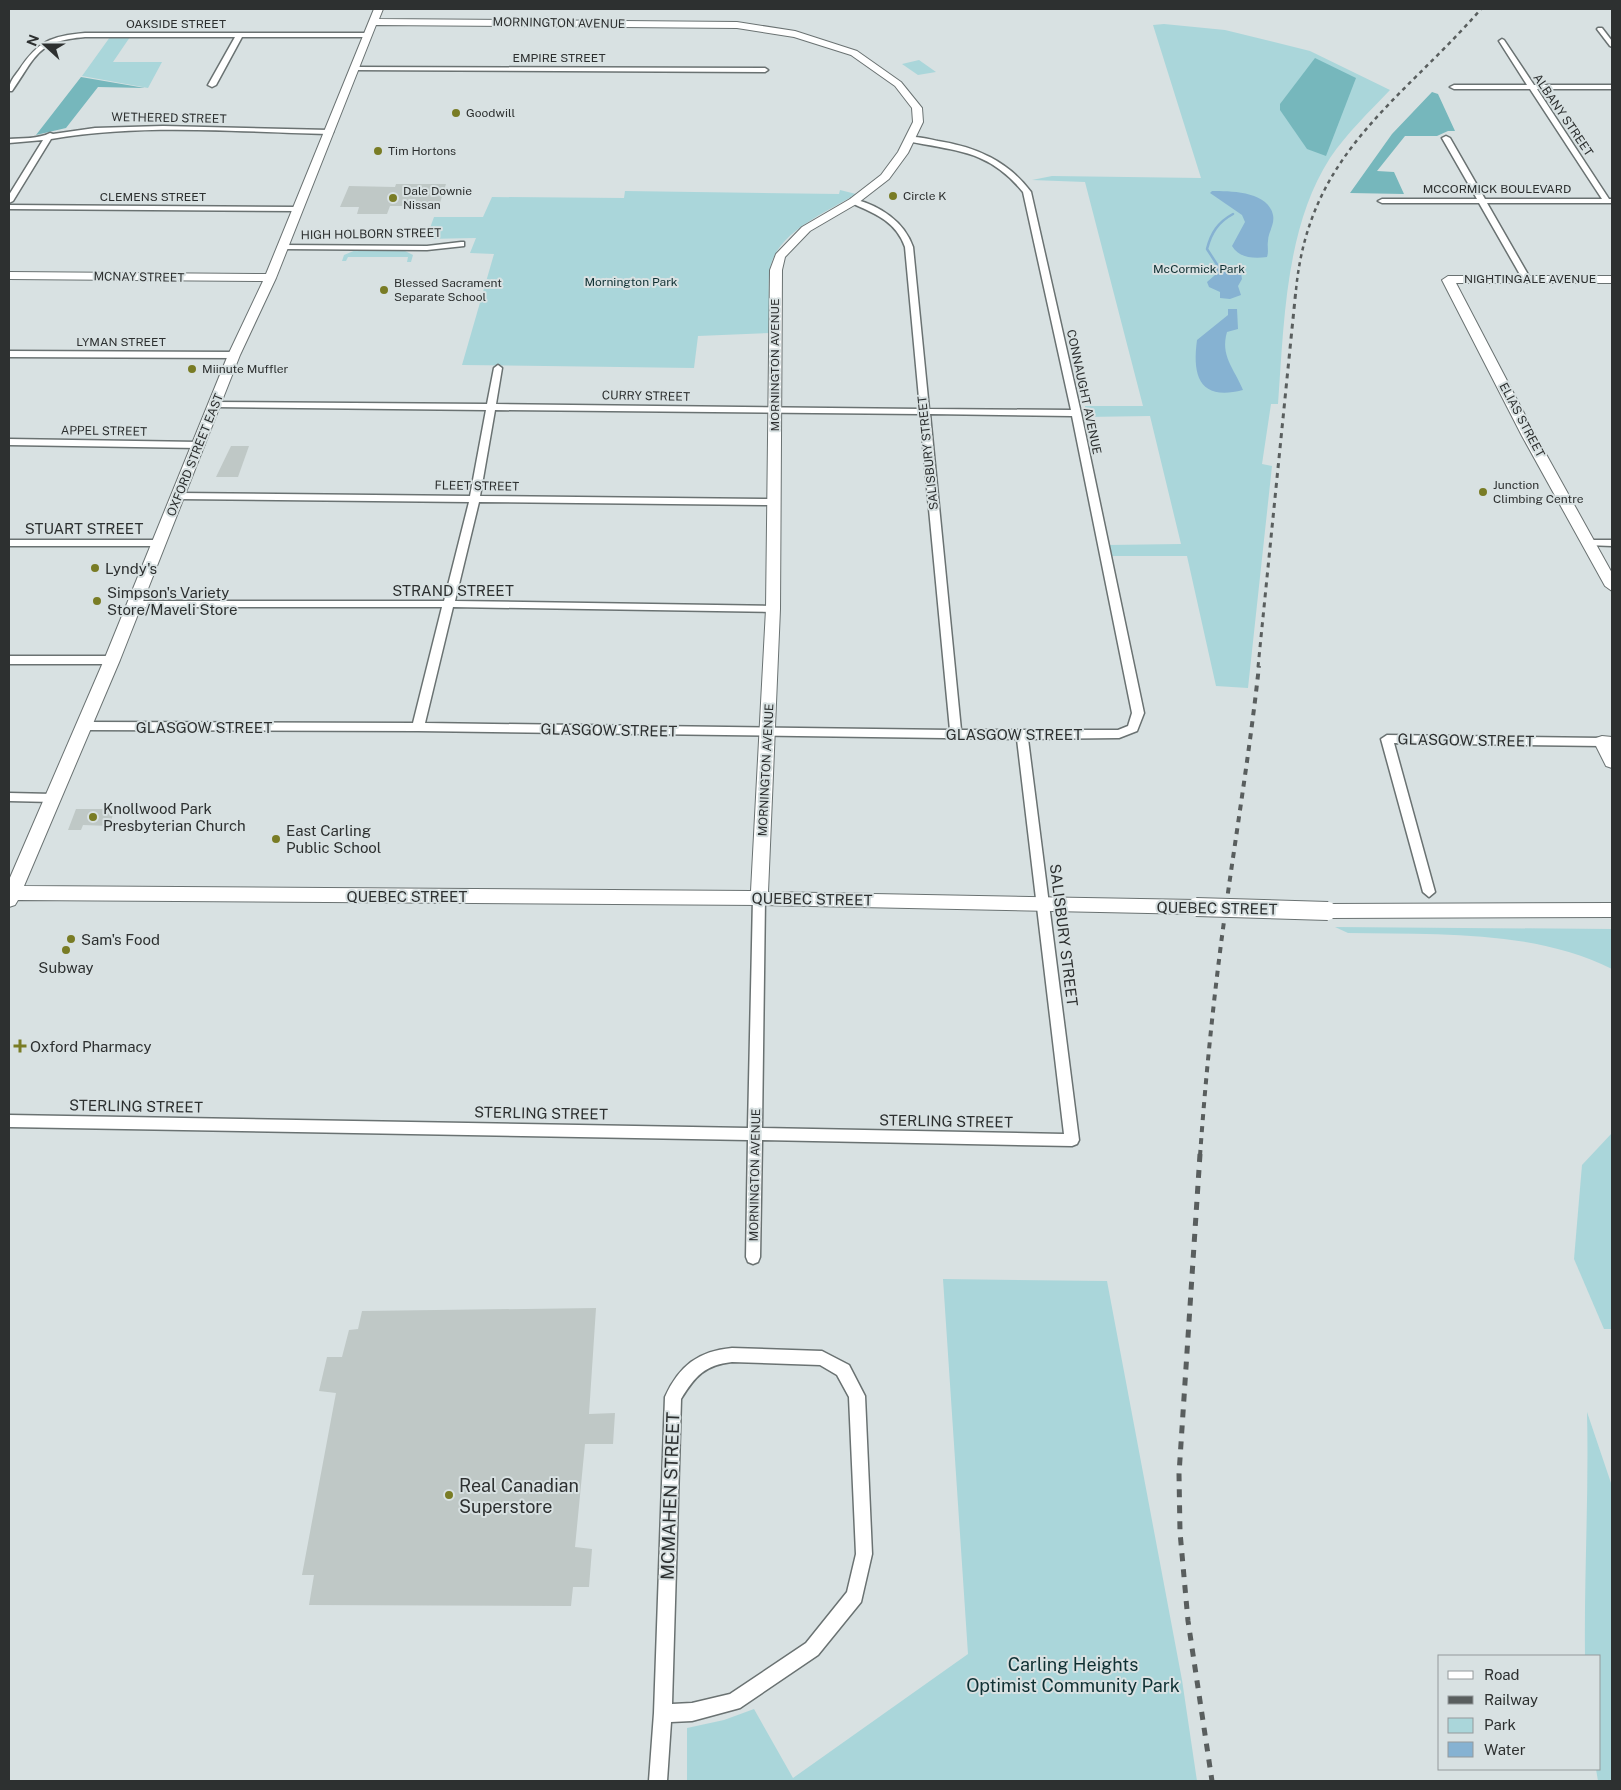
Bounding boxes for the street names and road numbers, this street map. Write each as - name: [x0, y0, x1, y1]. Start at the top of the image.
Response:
- street label: MORNINGTON AVENUE: [493, 15, 625, 31]
- street label: OAKSIDE STREET: [126, 17, 226, 31]
- street label: EMPIRE STREET: [512, 51, 606, 65]
- street label: ALBANY STREET: [1530, 71, 1596, 159]
- street label: WETHERED STREET: [111, 110, 227, 126]
- street label: MCCORMICK BOULEVARD: [1423, 182, 1571, 196]
- street label: CLEMENS STREET: [100, 190, 206, 204]
- street label: HIGH HOLBORN STREET: [301, 226, 441, 242]
- street label: MCNAY STREET: [93, 269, 185, 285]
- street label: NIGHTINGALE AVENUE: [1464, 272, 1596, 286]
- street label: MORNINGTON AVENUE: [768, 299, 782, 431]
- street label: CONNAUGHT AVENUE: [1064, 328, 1104, 456]
- street label: LYMAN STREET: [76, 335, 166, 349]
- street label: ELIAS STREET: [1496, 380, 1548, 460]
- street label: CURRY STREET: [602, 388, 690, 404]
- street label: OXFORD STREET EAST: [164, 392, 226, 518]
- street label: SALISBURY STREET: [915, 395, 941, 511]
- street label: APPEL STREET: [61, 423, 147, 439]
- street label: FLEET STREET: [435, 478, 519, 494]
- street label: STUART STREET: [25, 520, 143, 537]
- street label: STRAND STREET: [392, 582, 514, 599]
- street label: MORNINGTON AVENUE: [756, 703, 776, 837]
- street label: GLASGOW STREET: [136, 719, 272, 736]
- street label: GLASGOW STREET: [541, 720, 678, 740]
- street label: GLASGOW STREET: [946, 726, 1082, 743]
- street label: GLASGOW STREET: [1398, 730, 1535, 750]
- street label: SALISBURY STREET: [1047, 863, 1081, 1007]
- street label: QUEBEC STREET: [346, 888, 468, 905]
- street label: QUEBEC STREET: [751, 889, 873, 909]
- street label: QUEBEC STREET: [1156, 898, 1278, 918]
- street label: STERLING STREET: [69, 1096, 203, 1116]
- street label: STERLING STREET: [474, 1103, 608, 1123]
- street label: MORNINGTON AVENUE: [747, 1109, 763, 1241]
- street label: STERLING STREET: [879, 1111, 1013, 1131]
- street label: MCMAHEN STREET: [657, 1411, 683, 1580]

